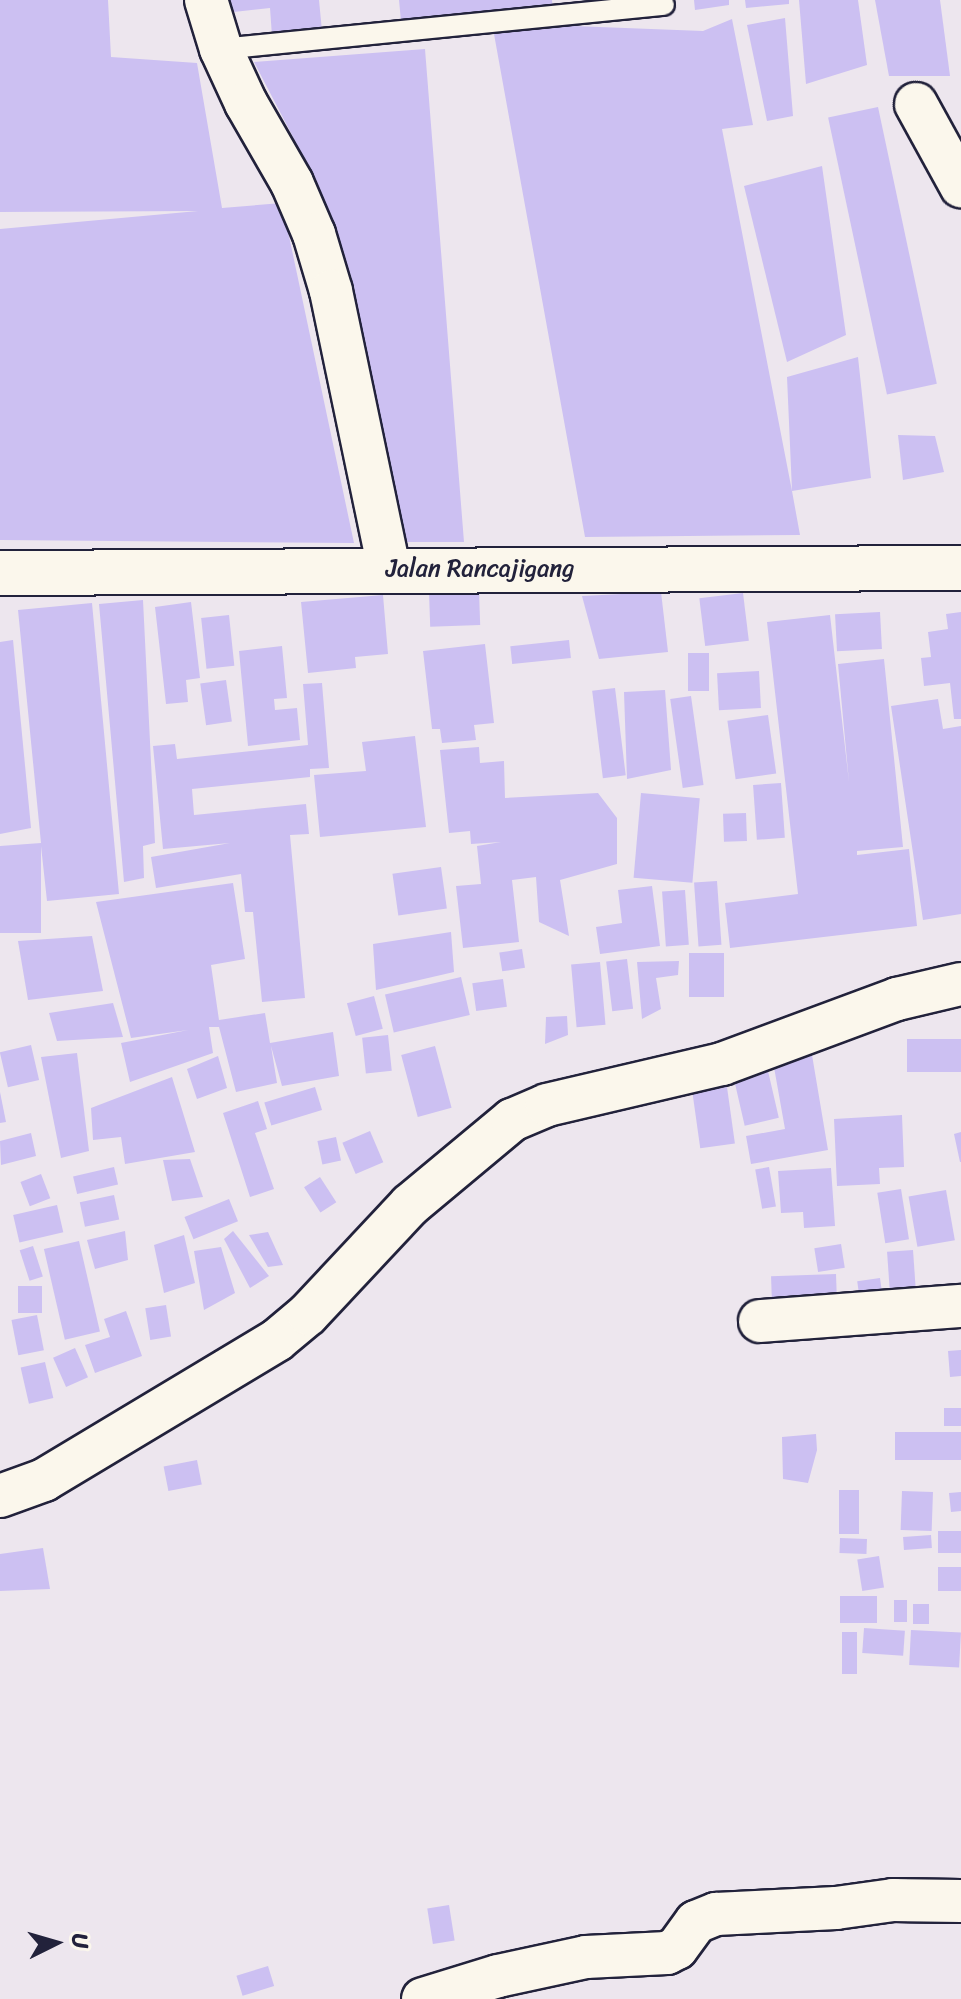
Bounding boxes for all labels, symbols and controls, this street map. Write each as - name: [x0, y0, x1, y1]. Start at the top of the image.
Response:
- street label: Jalan Rancajigang: [386, 555, 574, 583]
- north arrow: [16, 1903, 96, 1983]
- text: U: [60, 1932, 100, 1950]

